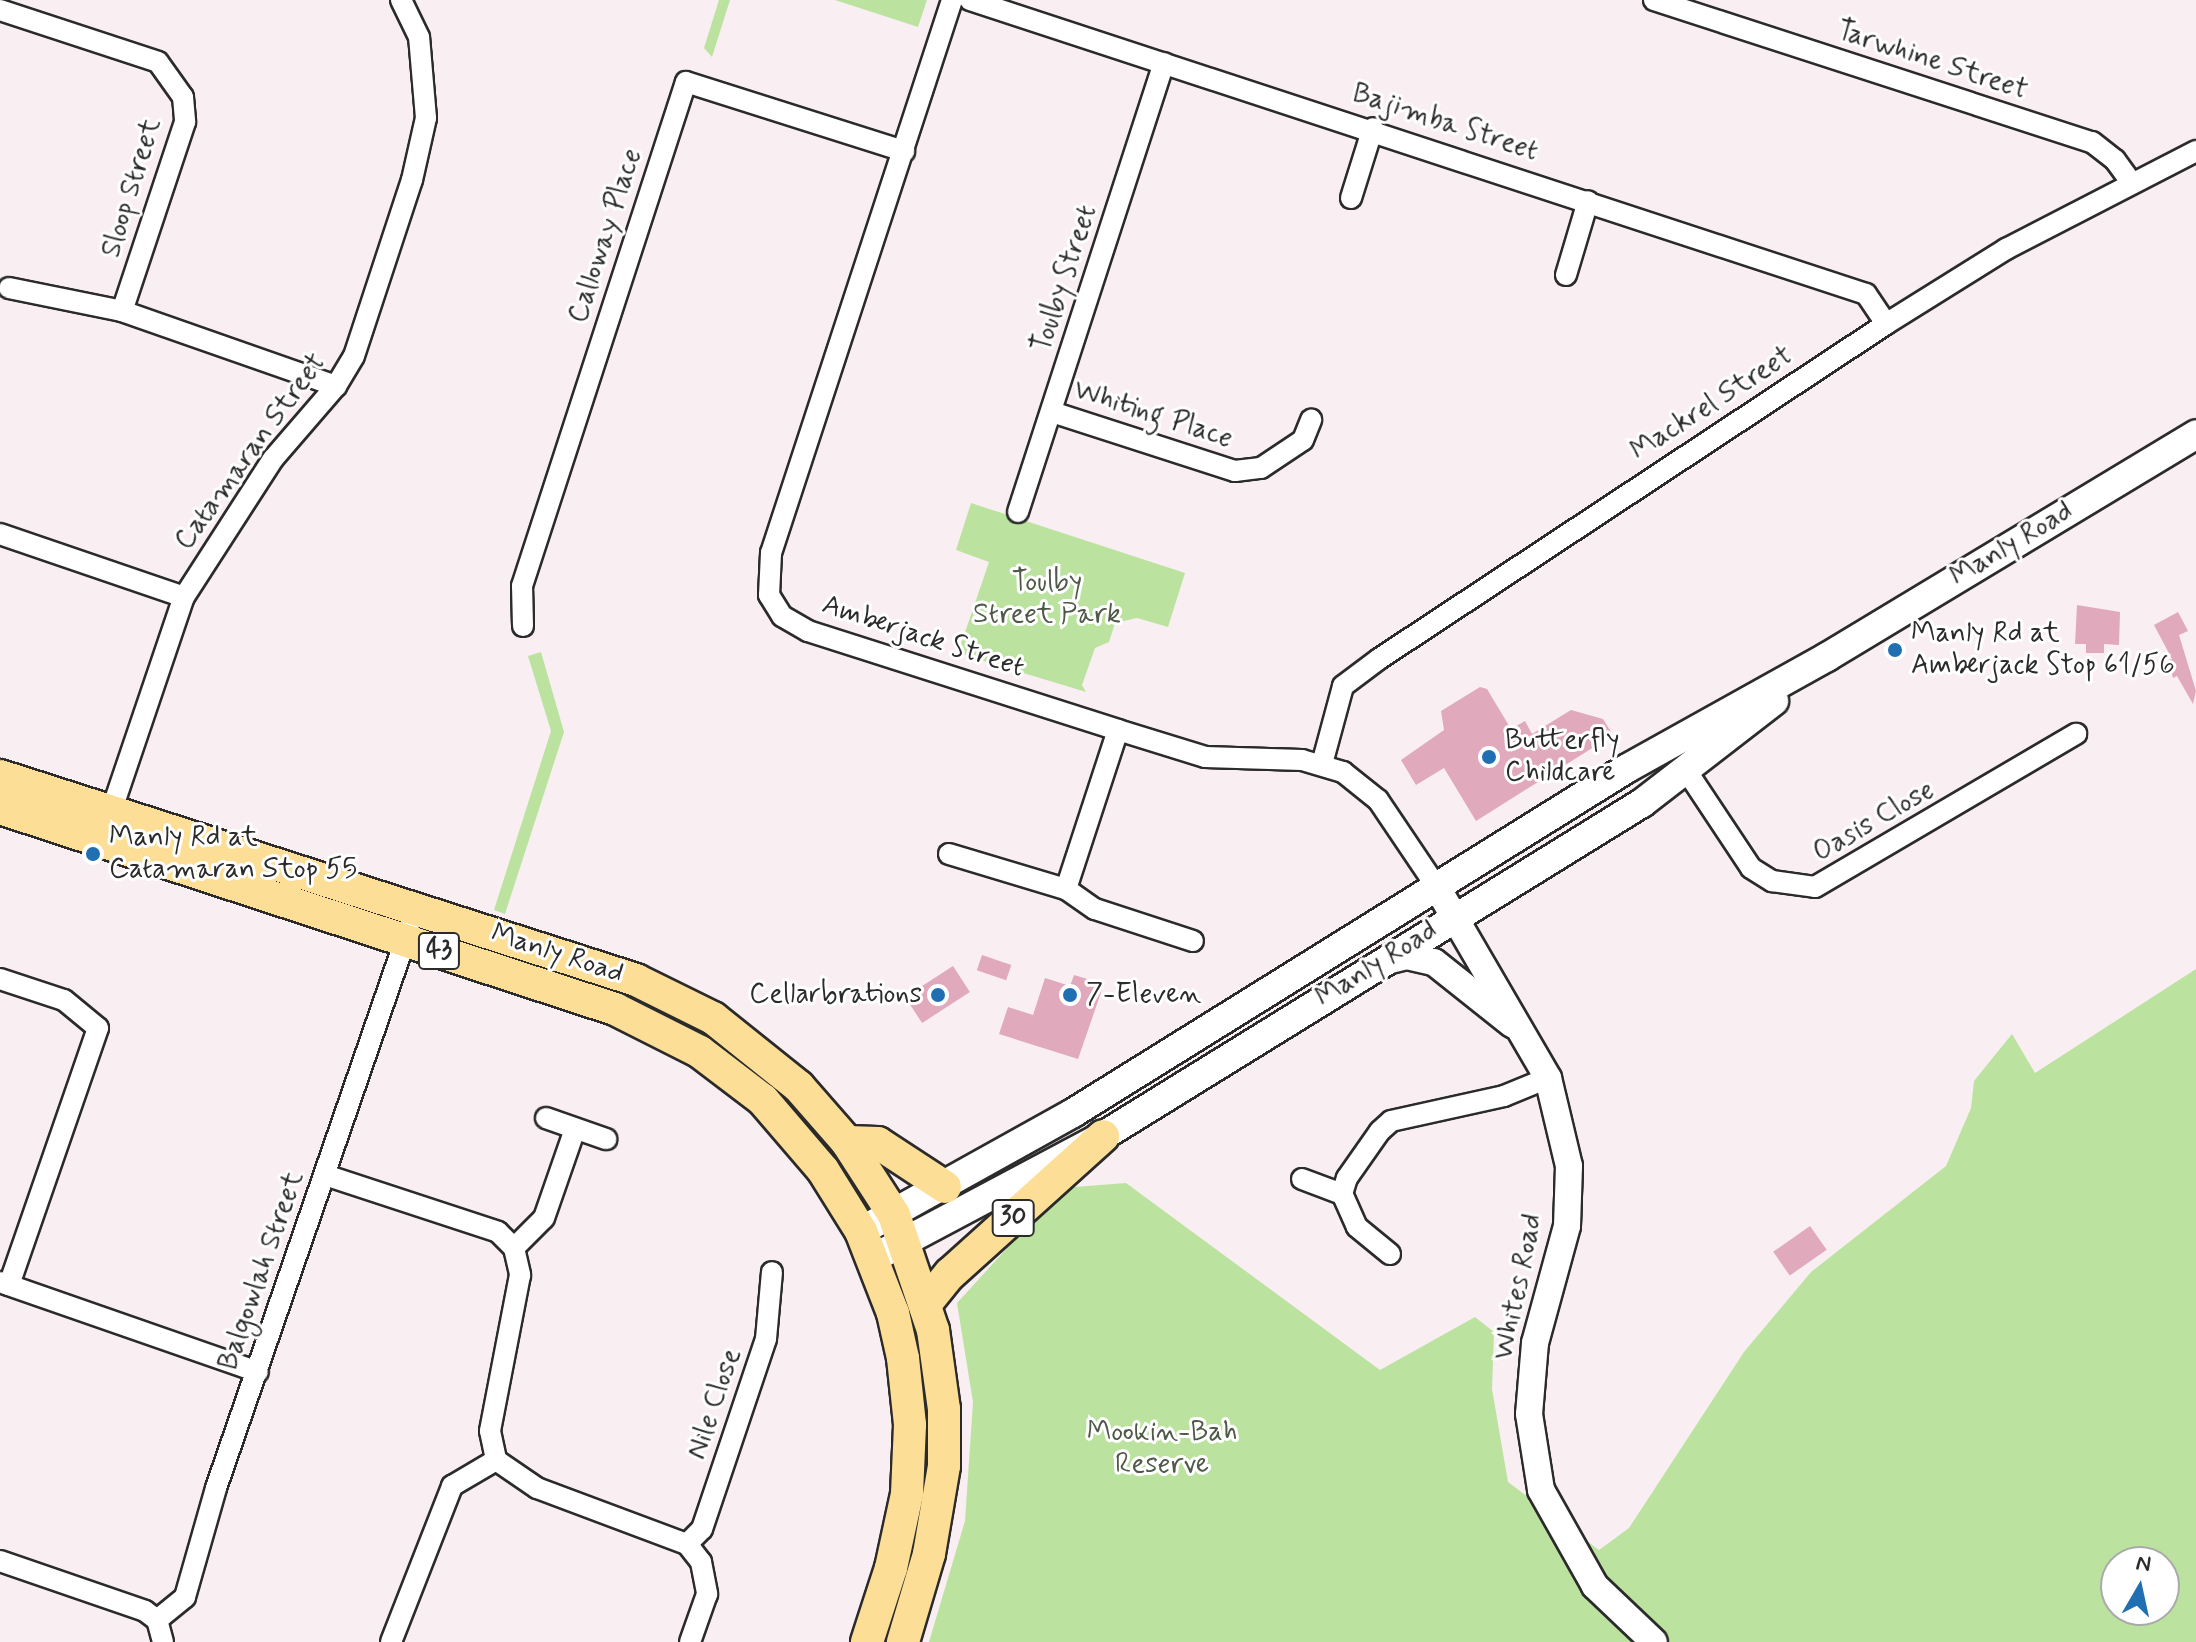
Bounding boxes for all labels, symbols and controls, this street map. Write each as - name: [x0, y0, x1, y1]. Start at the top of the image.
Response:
- street label: Tarwhine Street: [1833, 15, 2031, 107]
- street label: Bajimba Street: [1346, 76, 1544, 170]
- street label: Sloop Street: [95, 114, 169, 262]
- street label: Calloway Place: [563, 146, 649, 326]
- street label: Toulby Street: [1025, 199, 1105, 359]
- street label: Mackrel Street: [1625, 340, 1799, 468]
- street label: Catamaran Street: [169, 348, 333, 556]
- street label: Whiting Place: [1071, 374, 1235, 456]
- street label: Manly Road: [1945, 495, 2079, 595]
- park label: Toulby Street Park: [975, 566, 1119, 632]
- street label: Amberjack Street: [815, 588, 1031, 686]
- place label: Manly Rd at Amberjack Stop 61/56: [1911, 617, 2173, 683]
- marker: Manly Rd at Amberjack Stop 61/56: [1886, 641, 1904, 659]
- place label: Butterfly Childcare: [1505, 724, 1619, 790]
- marker: Butterfly Childcare: [1480, 748, 1498, 766]
- street label: Oasis Close: [1807, 774, 1941, 870]
- place label: Manly Rd at Catamaran Stop 55: [109, 821, 350, 887]
- marker: Manly Rd at Catamaran Stop 55: [84, 845, 102, 863]
- street label: Manly Road: [1310, 914, 1444, 1016]
- street label: Manly Road: [487, 917, 627, 991]
- road number: 43: [417, 929, 461, 973]
- place label: Cellarbrations: [749, 978, 922, 1012]
- place label: 7-Eleven: [1086, 978, 1201, 1012]
- marker: Cellarbrations: [929, 986, 947, 1004]
- marker: 7-Eleven: [1061, 986, 1079, 1004]
- street label: Balgowlah Street: [212, 1167, 312, 1375]
- road number: 30: [991, 1196, 1035, 1240]
- street label: Whites Road: [1487, 1211, 1551, 1363]
- street label: Nile Close: [680, 1344, 750, 1464]
- park label: Mookin-Bah Reserve: [1087, 1416, 1237, 1482]
- north arrow: [2100, 1546, 2180, 1626]
- text: N: [2134, 1549, 2153, 1579]

